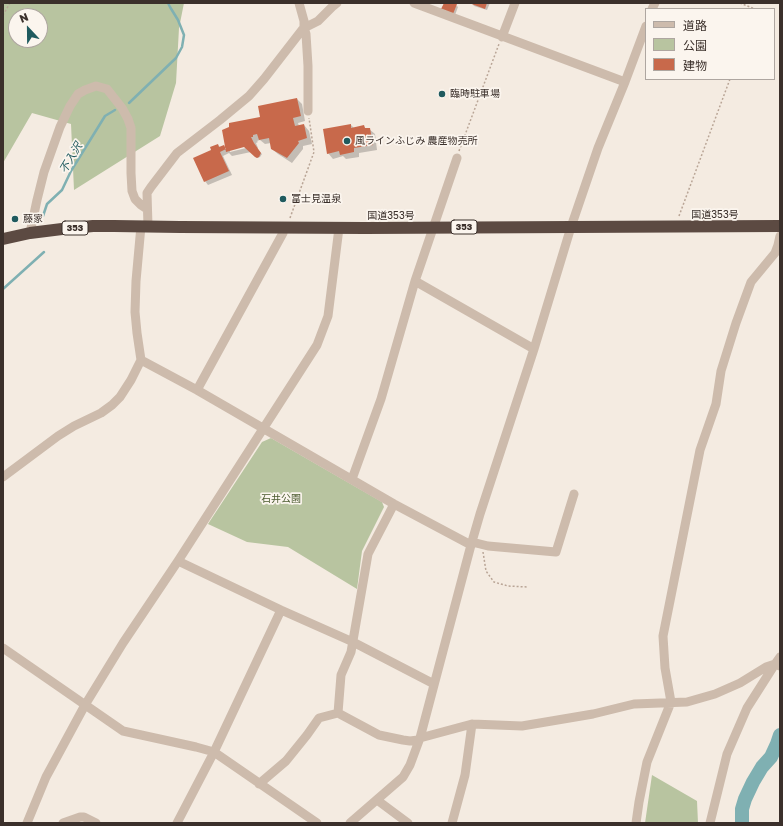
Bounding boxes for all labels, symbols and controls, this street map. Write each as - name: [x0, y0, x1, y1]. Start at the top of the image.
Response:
- north arrow: [8, 8, 48, 48]
- legend: [645, 8, 775, 80]
- text: N: [17, 10, 30, 25]
- text: 道路: [683, 18, 707, 33]
- text: 公園: [683, 38, 707, 53]
- text: 建物: [683, 58, 707, 73]
- place label: 臨時駐車場: [450, 88, 500, 100]
- marker: 臨時駐車場: [437, 89, 447, 99]
- place label: 風ラインふじみ 農産物売所: [355, 135, 477, 147]
- marker: 風ラインふじみ 農産物売所: [342, 136, 352, 146]
- water label: 不入沢: [57, 140, 85, 176]
- place label: 富士見温泉: [291, 193, 341, 205]
- marker: 富士見温泉: [278, 194, 288, 204]
- street label: 国道353号: [691, 209, 739, 221]
- street label: 国道353号: [367, 210, 415, 222]
- place label: 藤家: [23, 213, 43, 225]
- marker: 藤家: [10, 214, 20, 224]
- road number: 353: [451, 220, 477, 234]
- road number: 353: [62, 221, 88, 235]
- park label: 石井公園: [261, 493, 301, 505]

